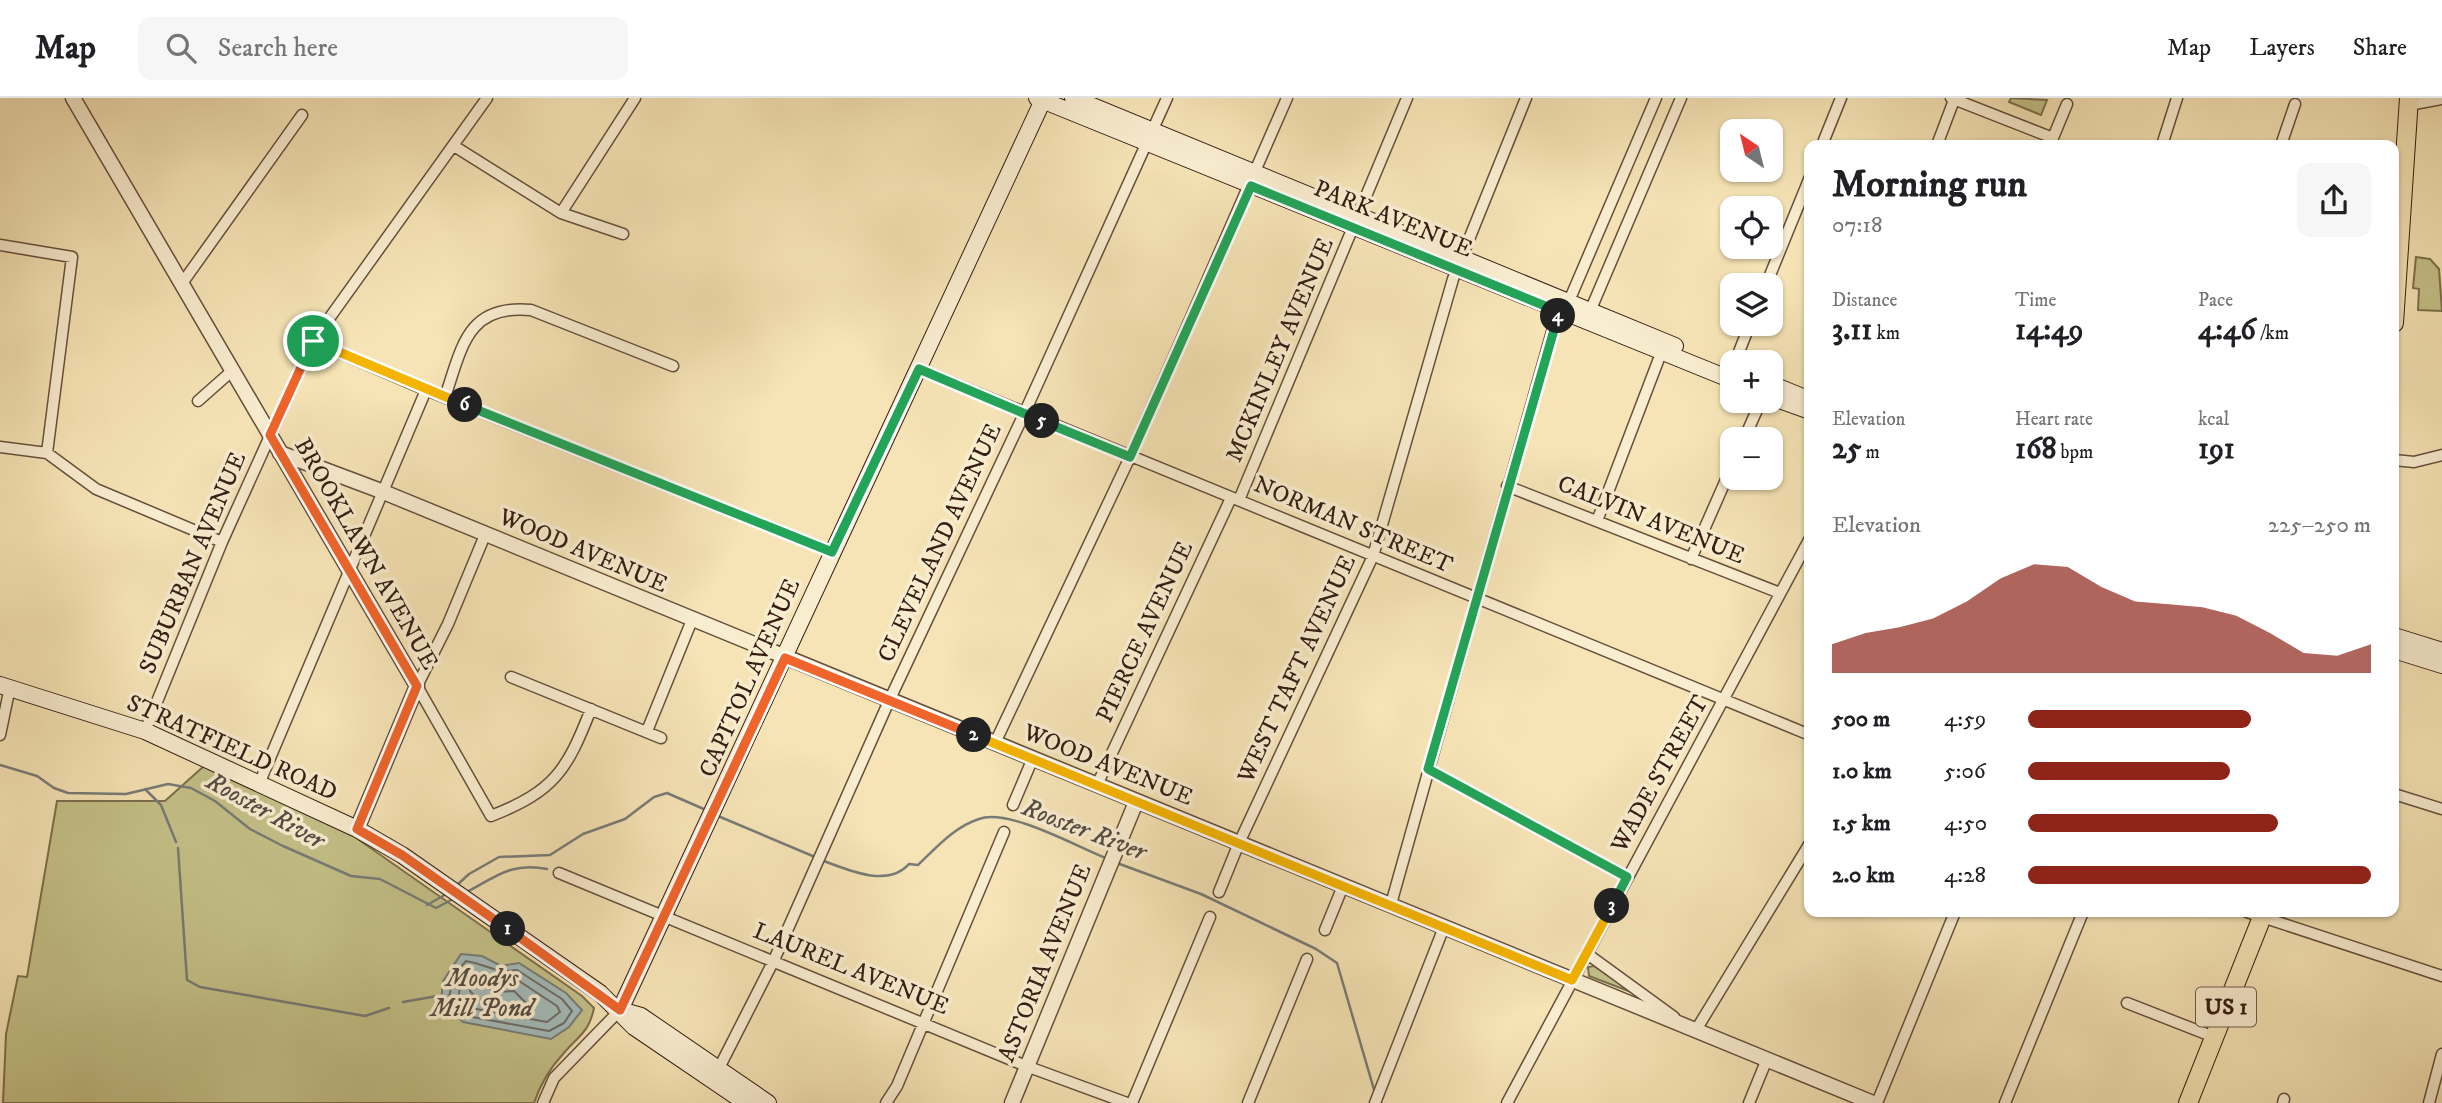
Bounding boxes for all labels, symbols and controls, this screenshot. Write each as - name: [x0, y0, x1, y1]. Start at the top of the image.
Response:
- search box: [138, 17, 628, 80]
- text: Map: [35, 28, 96, 69]
- icon: search: [162, 29, 200, 67]
- text: Search here: [218, 32, 338, 65]
- text: Map: [2167, 33, 2211, 63]
- text: Layers: [2249, 33, 2315, 63]
- text: Share: [2353, 33, 2407, 63]
- north arrow: [1720, 119, 1783, 182]
- map controls: [1720, 119, 1783, 490]
- text: Morning run: [1832, 161, 2027, 209]
- button: share: [2297, 163, 2371, 237]
- street label: PARK AVENUE: [1309, 174, 1477, 264]
- button: locate: [1720, 196, 1783, 259]
- text: 07:18: [1832, 211, 1882, 240]
- street label: MCKINLEY AVENUE: [1219, 233, 1341, 467]
- button: layers: [1720, 273, 1783, 336]
- text: Distance: [1832, 289, 1897, 312]
- text: Time: [2015, 289, 2056, 312]
- text: Pace: [2198, 289, 2233, 312]
- pin: 4: [1540, 298, 1576, 333]
- text: 4: [1552, 304, 1563, 327]
- pin: [283, 311, 343, 371]
- text: 3.11: [1832, 312, 1872, 349]
- text: 14:49: [2015, 312, 2083, 349]
- text: 4:46: [2198, 312, 2256, 349]
- icon: arrive: [294, 322, 332, 360]
- text: km: [1872, 322, 1900, 345]
- text: /km: [2256, 322, 2289, 345]
- button: +: [1720, 350, 1783, 413]
- pin: 6: [448, 388, 482, 422]
- text: 6: [460, 393, 469, 416]
- pin: 5: [1024, 404, 1060, 438]
- text: Elevation: [1832, 408, 1906, 431]
- text: Heart rate: [2015, 408, 2093, 431]
- text: kcal: [2198, 408, 2229, 431]
- text: 5: [1037, 409, 1046, 432]
- street label: CLEVELAND AVENUE: [871, 419, 1009, 667]
- button: −: [1720, 427, 1783, 490]
- text: 25: [1832, 431, 1861, 468]
- text: 168: [2015, 431, 2057, 468]
- text: 191: [2198, 431, 2235, 468]
- street label: BROOKLAWN AVENUE: [287, 433, 445, 675]
- text: m: [1861, 441, 1880, 464]
- text: bpm: [2057, 441, 2093, 464]
- street label: SUBURBAN AVENUE: [133, 448, 253, 678]
- street label: CALVIN AVENUE: [1553, 469, 1749, 571]
- street label: NORMAN STREET: [1249, 470, 1457, 580]
- street label: WOOD AVENUE: [493, 502, 672, 600]
- text: Elevation: [1832, 511, 1921, 540]
- text: 225–250 m: [2268, 511, 2371, 540]
- street label: PIERCE AVENUE: [1090, 536, 1200, 727]
- street label: WEST TAFT AVENUE: [1231, 550, 1363, 789]
- street label: CAPITOL AVENUE: [693, 574, 807, 782]
- street label: STRATFIELD ROAD: [122, 688, 342, 808]
- street label: WADE STREET: [1604, 690, 1716, 859]
- text: 500 m: [1832, 705, 1890, 734]
- text: 4:59: [1944, 705, 1986, 734]
- street label: WOOD AVENUE: [1018, 717, 1197, 813]
- pin: 2: [956, 718, 992, 752]
- text: 2: [969, 723, 978, 746]
- text: 1.0 km: [1832, 757, 1892, 786]
- text: 5:06: [1944, 757, 1986, 786]
- water label: Rooster River: [199, 764, 332, 858]
- water label: Rooster River: [1016, 791, 1152, 869]
- text: 1.5 km: [1832, 809, 1891, 838]
- text: 4:50: [1944, 809, 1987, 838]
- street label: ASTORIA AVENUE: [992, 859, 1098, 1067]
- text: 2.0 km: [1832, 861, 1895, 890]
- text: 4:28: [1944, 861, 1986, 890]
- pin: 3: [1594, 888, 1630, 924]
- text: 3: [1608, 894, 1615, 917]
- pin: 1: [490, 912, 526, 946]
- street label: LAUREL AVENUE: [749, 916, 953, 1022]
- text: 1: [504, 917, 511, 940]
- water label: Moodys Mill Pond: [429, 962, 537, 1025]
- road number: US 1: [2196, 988, 2256, 1026]

